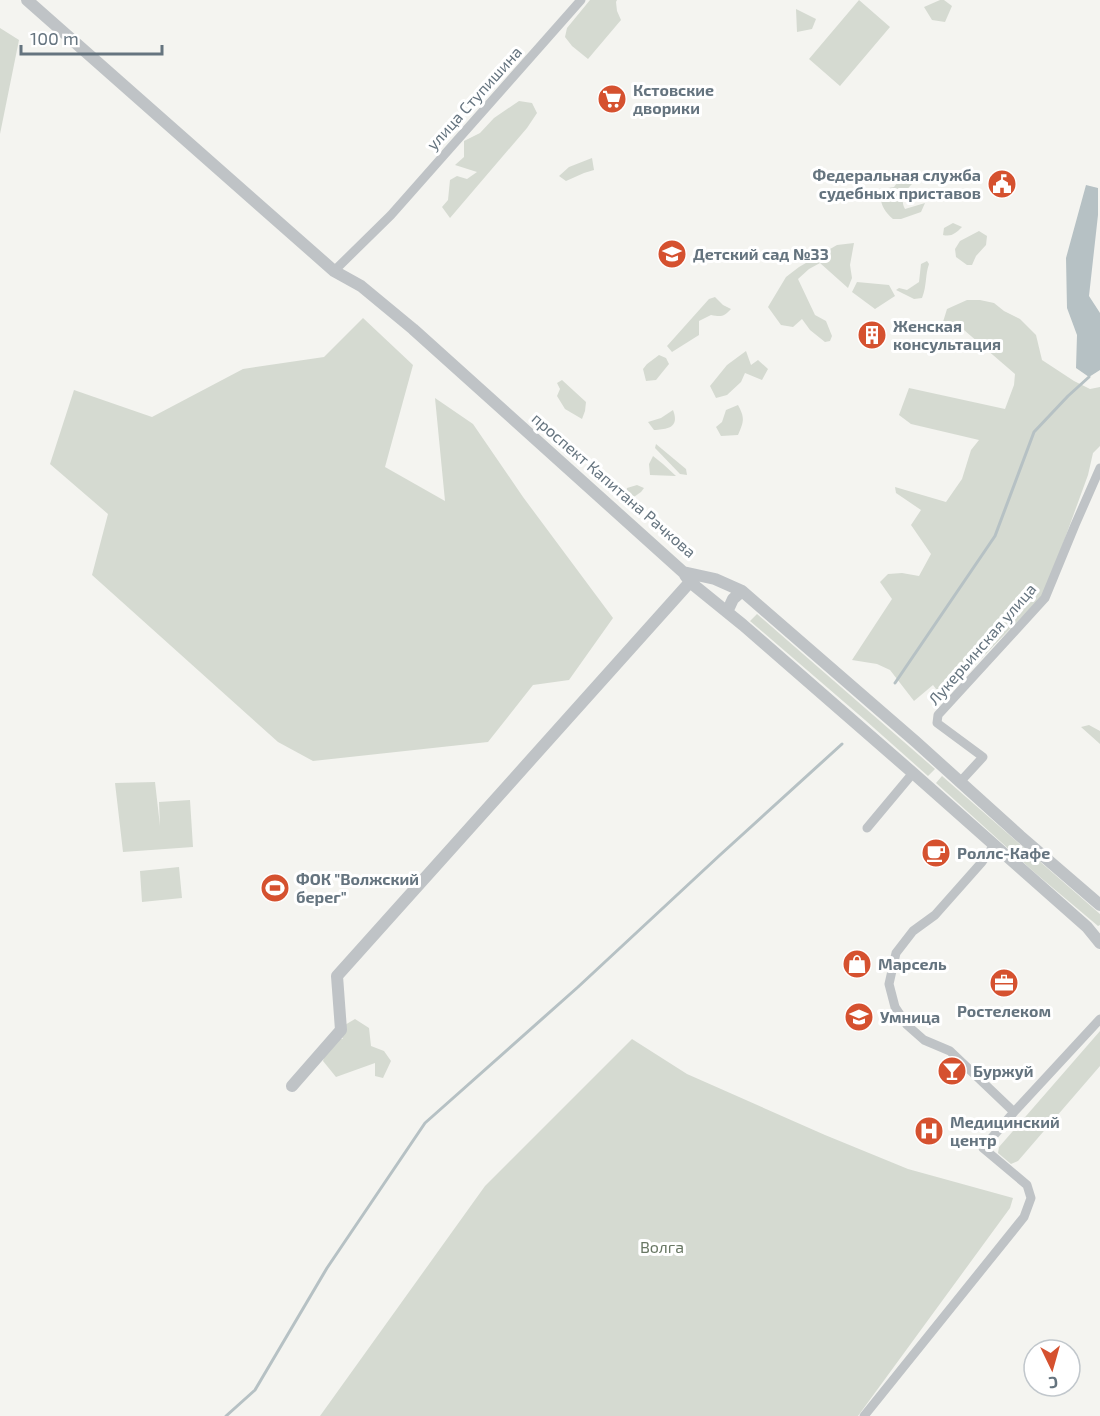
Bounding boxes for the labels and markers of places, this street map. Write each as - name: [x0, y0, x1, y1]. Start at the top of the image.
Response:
- place label: Кстовские дворики: [633, 80, 714, 117]
- supermarket icon: Кстовские дворики: [596, 83, 628, 115]
- place label: Федеральная служба судебных приставов: [813, 165, 981, 202]
- public building icon: Федеральная служба судебных приставов: [986, 168, 1018, 200]
- school or university icon: Детский сад №33: [656, 238, 688, 270]
- place label: Детский сад №33: [693, 244, 829, 263]
- place label: Женская консультация: [893, 316, 1001, 353]
- building icon: Женская консультация: [856, 319, 888, 351]
- cafe icon: Роллс-Кафе: [920, 837, 952, 869]
- place label: Роллс-Кафе: [957, 843, 1050, 862]
- place label: ФОК "Волжский берег": [296, 869, 419, 906]
- sports icon: ФОК "Волжский берег": [259, 872, 291, 904]
- shop icon: Марсель: [841, 948, 873, 980]
- place label: Марсель: [878, 954, 947, 973]
- office icon: Ростелеком: [988, 967, 1020, 999]
- school or university icon: Умница: [843, 1001, 875, 1033]
- place label: Ростелеком: [957, 1001, 1051, 1020]
- place label: Умница: [880, 1007, 940, 1026]
- bar icon: Буржуй: [936, 1055, 968, 1087]
- place label: Буржуй: [973, 1061, 1034, 1080]
- place label: Медицинский центр: [950, 1112, 1060, 1149]
- hospital icon: Медицинский центр: [913, 1115, 945, 1147]

